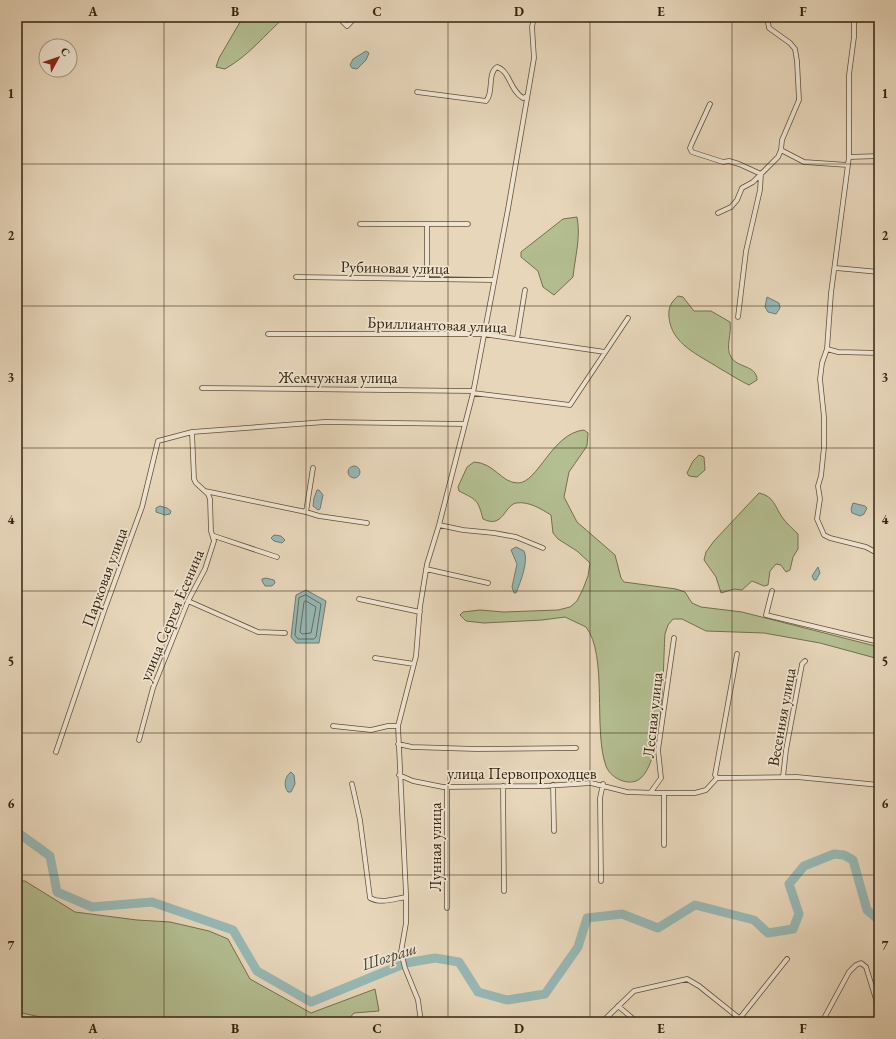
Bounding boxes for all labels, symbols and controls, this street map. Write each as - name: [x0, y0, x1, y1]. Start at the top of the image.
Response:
- text: A: [87, 3, 98, 20]
- text: B: [231, 3, 239, 20]
- text: C: [372, 3, 382, 20]
- text: D: [514, 3, 524, 20]
- text: E: [657, 3, 665, 20]
- text: F: [799, 3, 807, 20]
- north arrow: [38, 38, 78, 78]
- text: С: [58, 44, 74, 59]
- text: 1: [8, 85, 15, 102]
- text: 1: [882, 85, 889, 102]
- text: 2: [8, 227, 15, 244]
- text: 2: [882, 227, 889, 244]
- street label: Рубиновая улица: [340, 256, 450, 279]
- street label: Бриллиантовая улица: [367, 312, 508, 337]
- street label: Жемчужная улица: [277, 367, 398, 388]
- text: 3: [8, 369, 15, 386]
- text: 3: [882, 369, 889, 386]
- text: 4: [8, 511, 15, 528]
- text: 4: [882, 511, 889, 528]
- street label: Парковая улица: [77, 524, 132, 630]
- street label: улица Сергея Есенина: [134, 546, 209, 684]
- text: 5: [8, 653, 14, 670]
- text: 5: [882, 653, 888, 670]
- street label: Весенняя улица: [763, 666, 801, 768]
- street label: Лесная улица: [638, 671, 668, 759]
- street label: улица Первопроходцев: [447, 763, 597, 784]
- text: 6: [8, 795, 15, 812]
- text: 6: [882, 795, 889, 812]
- street label: Лунная улица: [425, 802, 446, 892]
- text: 7: [8, 937, 15, 954]
- water label: Шограш: [357, 937, 420, 976]
- text: 7: [882, 937, 889, 954]
- text: A: [87, 1020, 98, 1037]
- text: B: [231, 1020, 239, 1037]
- text: C: [372, 1020, 382, 1037]
- text: D: [514, 1020, 524, 1037]
- text: E: [657, 1020, 665, 1037]
- text: F: [799, 1020, 807, 1037]

